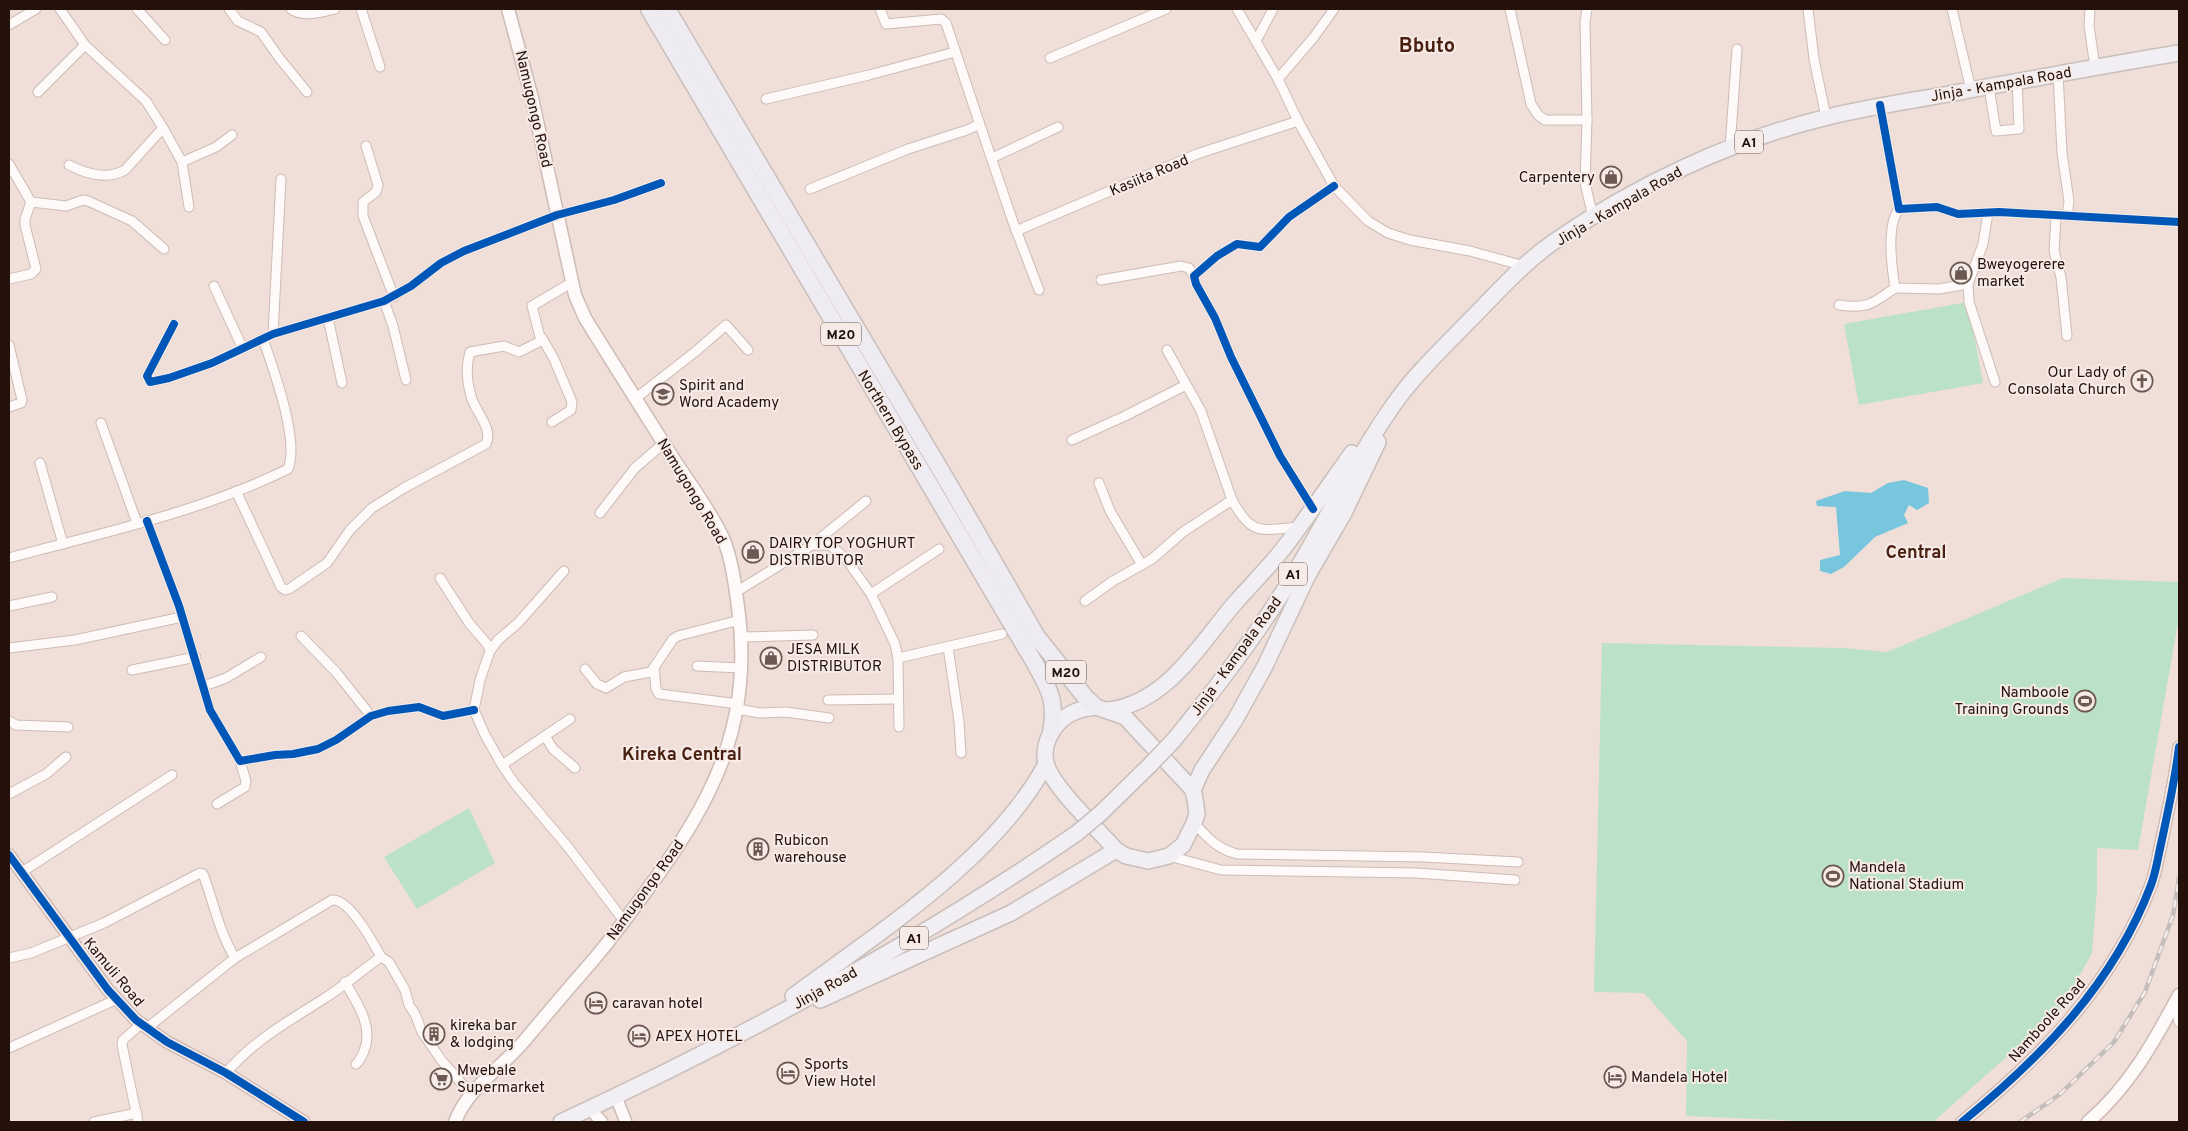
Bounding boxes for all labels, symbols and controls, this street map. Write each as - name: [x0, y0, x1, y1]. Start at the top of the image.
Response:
- district label: Bbuto: [1399, 34, 1455, 60]
- street label: Namugongo Road: [510, 49, 555, 170]
- street label: Jinja - Kampala Road: [1929, 64, 2073, 107]
- road number: A1: [1735, 130, 1763, 154]
- street label: Kasiita Road: [1107, 151, 1192, 202]
- street label: Jinja - Kampala Road: [1553, 163, 1686, 251]
- shop icon: Carpentery: [1599, 165, 1623, 189]
- place label: Carpentery: [1519, 169, 1595, 188]
- place label: Bweyogerere market: [1977, 256, 2065, 292]
- shop icon: Bweyogerere market: [1949, 261, 1973, 285]
- road number: M20: [821, 322, 861, 346]
- place label: Our Lady of Consolata Church: [2008, 364, 2126, 400]
- street label: Northern Bypass: [852, 367, 927, 474]
- church icon: Our Lady of Consolata Church: [2130, 369, 2154, 393]
- place label: Spirit and Word Academy: [679, 377, 779, 413]
- school or university icon: Spirit and Word Academy: [651, 382, 675, 406]
- street label: Namugongo Road: [652, 436, 730, 548]
- place label: DAIRY TOP YOGHURT DISTRIBUTOR: [769, 535, 916, 571]
- shop icon: DAIRY TOP YOGHURT DISTRIBUTOR: [741, 540, 765, 564]
- district label: Central: [1886, 542, 1946, 565]
- road number: A1: [1279, 562, 1307, 586]
- street label: Jinja - Kampala Road: [1188, 593, 1287, 720]
- place label: JESA MILK DISTRIBUTOR: [787, 641, 882, 677]
- shop icon: JESA MILK DISTRIBUTOR: [759, 646, 783, 670]
- road number: M20: [1046, 660, 1086, 684]
- place label: Namboole Training Grounds: [1955, 684, 2069, 720]
- sports icon: Namboole Training Grounds: [2073, 689, 2097, 713]
- district label: Kireka Central: [622, 744, 742, 767]
- place label: Rubicon warehouse: [774, 832, 847, 868]
- street label: Namugongo Road: [603, 837, 689, 945]
- building icon: Rubicon warehouse: [746, 837, 770, 861]
- place label: Mandela National Stadium: [1849, 859, 1964, 895]
- sports icon: Mandela National Stadium: [1821, 864, 1845, 888]
- road number: A1: [900, 926, 928, 950]
- street label: Kamuli Road: [78, 934, 147, 1012]
- street label: Jinja Road: [790, 964, 861, 1015]
- street label: Namboole Road: [2005, 975, 2091, 1067]
- hotel icon: caravan hotel: [584, 991, 608, 1015]
- place label: caravan hotel: [612, 995, 703, 1014]
- place label: kireka bar & lodging: [450, 1017, 517, 1053]
- building icon: kireka bar & lodging: [422, 1022, 446, 1046]
- hotel icon: APEX HOTEL: [627, 1024, 651, 1048]
- place label: APEX HOTEL: [655, 1028, 743, 1047]
- place label: Sports View Hotel: [804, 1056, 876, 1092]
- hotel icon: Sports View Hotel: [776, 1061, 800, 1085]
- place label: Mwebale Supermarket: [457, 1062, 545, 1098]
- hotel icon: Mandela Hotel: [1603, 1065, 1627, 1089]
- supermarket icon: Mwebale Supermarket: [429, 1067, 453, 1091]
- place label: Mandela Hotel: [1631, 1069, 1727, 1088]

